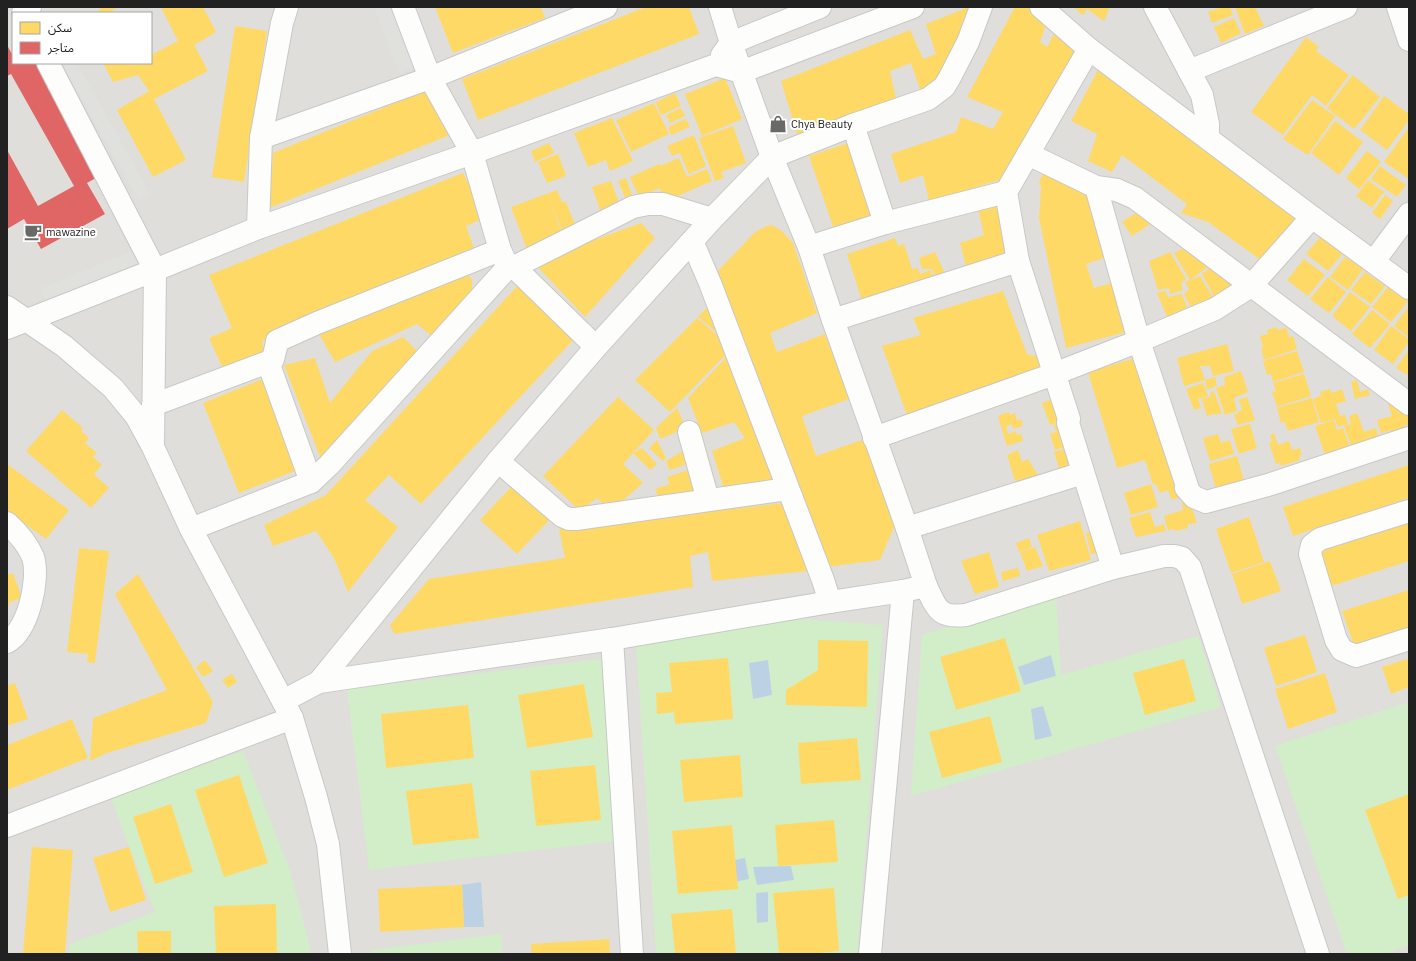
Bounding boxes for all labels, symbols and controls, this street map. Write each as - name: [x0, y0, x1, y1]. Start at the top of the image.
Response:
- legend: [12, 12, 152, 64]
- text: سكن: [48, 20, 72, 35]
- text: متاجر: [47, 40, 74, 55]
- shop icon: Chya Beauty: [768, 114, 788, 134]
- place label: Chya Beauty: [791, 117, 853, 131]
- cafe icon: mawazine: [23, 222, 43, 242]
- place label: mawazine: [46, 225, 96, 239]

